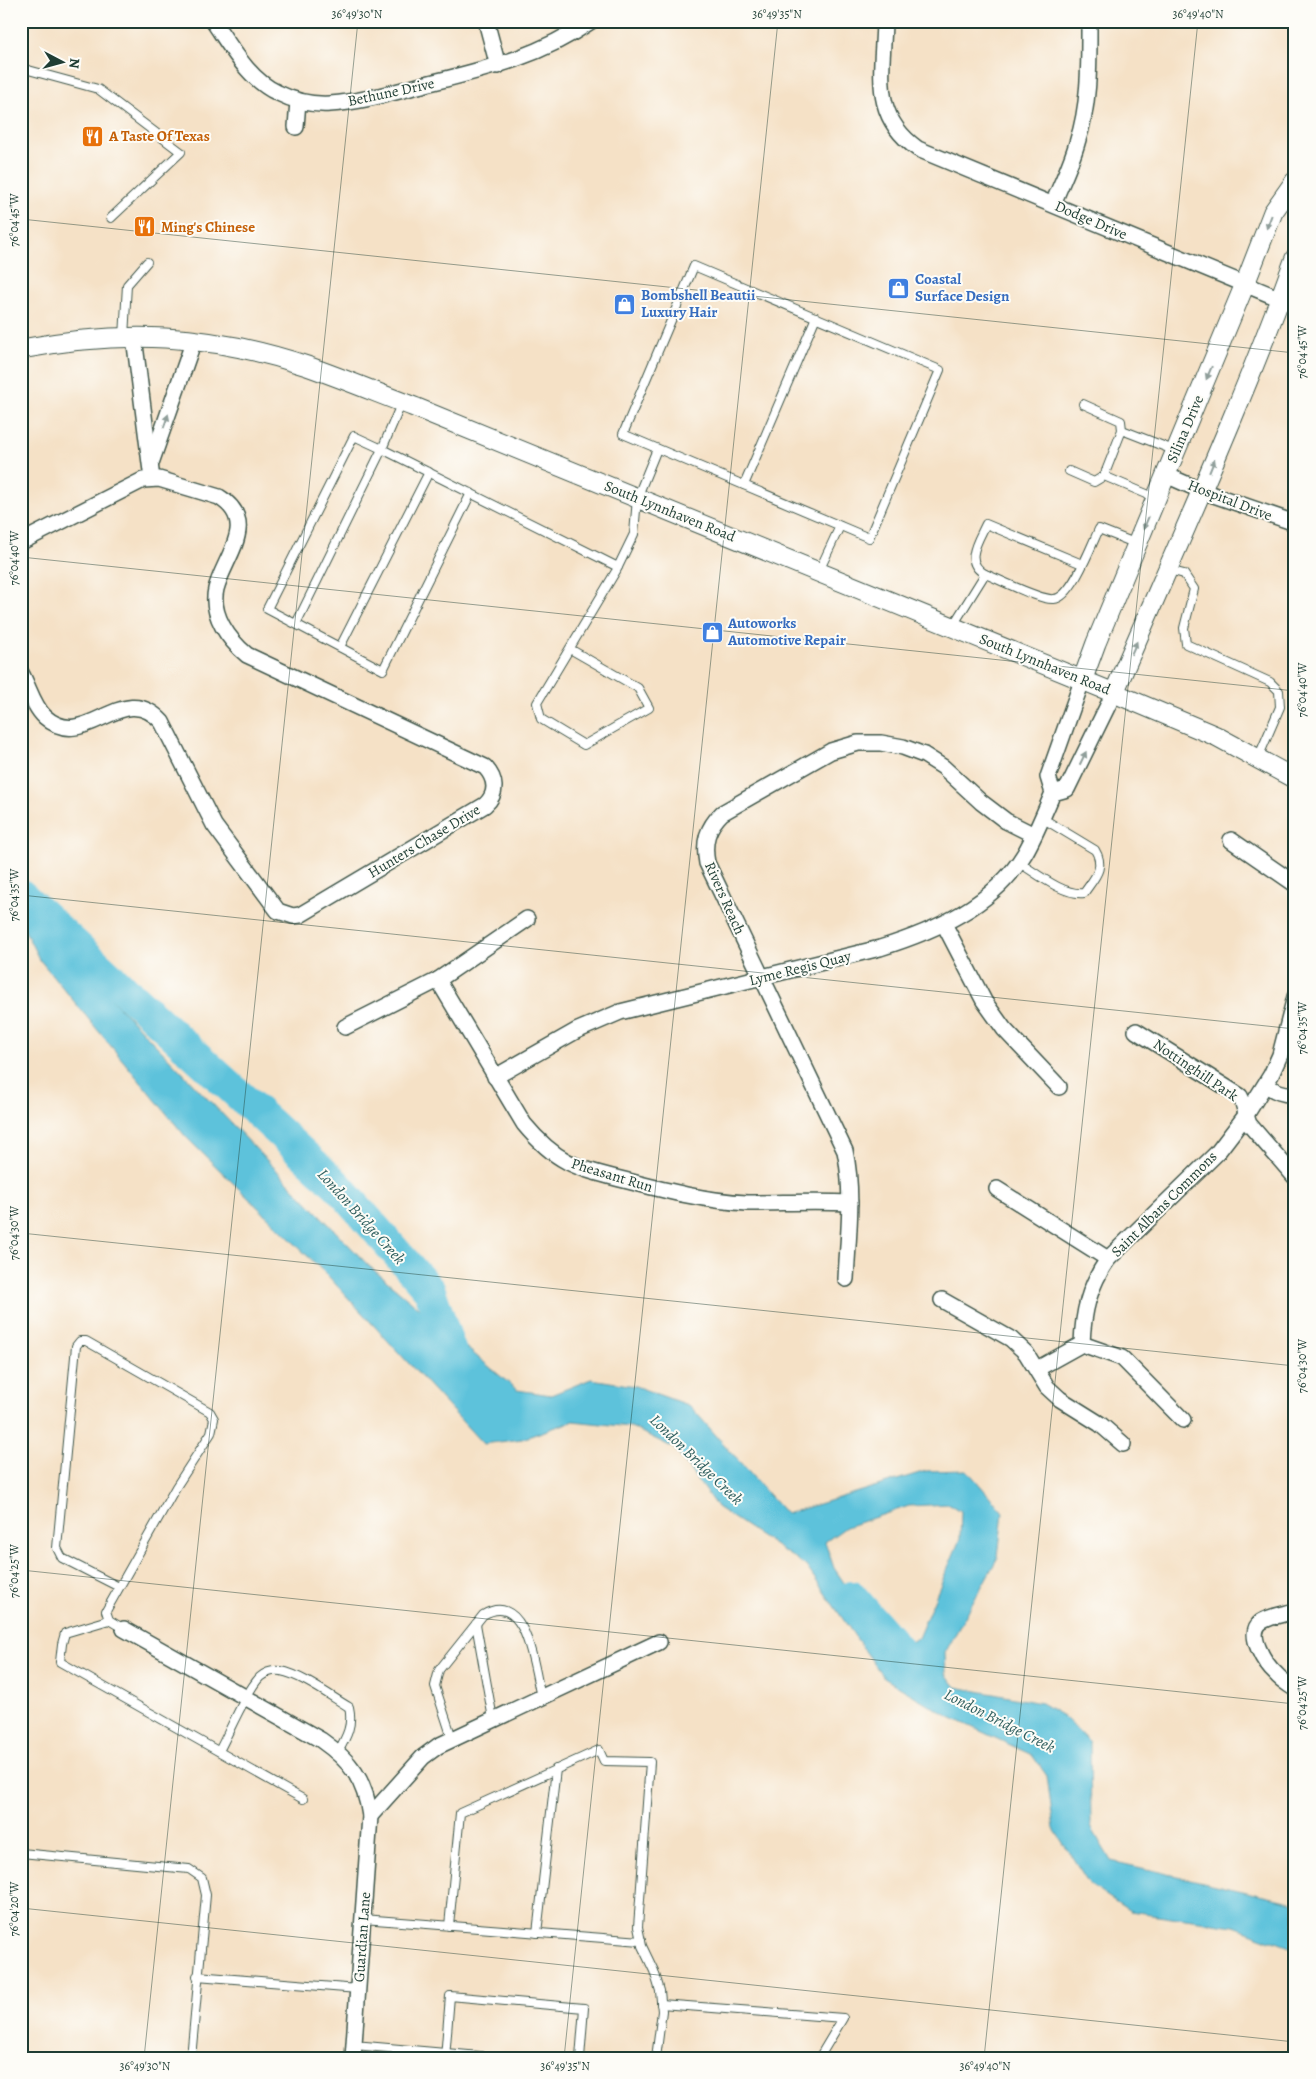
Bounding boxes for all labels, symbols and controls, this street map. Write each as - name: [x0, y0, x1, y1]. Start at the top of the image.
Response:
- text: 36°49'30"N: [332, 6, 383, 22]
- text: 36°49'35"N: [752, 6, 802, 22]
- text: 36°49'40"N: [1172, 6, 1224, 22]
- north arrow: [38, 38, 88, 88]
- text: N: [64, 57, 84, 69]
- street label: Bethune Drive: [346, 73, 436, 111]
- restaurant icon: A Taste Of Texas: [81, 124, 105, 148]
- place label: A Taste Of Texas: [108, 126, 210, 146]
- text: 76°04'45"W: [6, 192, 22, 247]
- street label: Dodge Drive: [1052, 196, 1131, 244]
- one-way arrow: [1265, 214, 1272, 229]
- restaurant icon: Ming's Chinese: [133, 215, 157, 239]
- place label: Ming's Chinese: [161, 217, 255, 237]
- place label: Coastal Surface Design: [915, 269, 1010, 306]
- shop icon: Coastal Surface Design: [887, 276, 911, 300]
- place label: Bombshell Beautii Luxury Hair: [641, 285, 756, 322]
- shop icon: Bombshell Beautii Luxury Hair: [613, 292, 637, 316]
- text: 76°04'45"W: [1294, 324, 1310, 379]
- one-way arrow: [1204, 365, 1212, 380]
- street label: Silina Drive: [1162, 392, 1208, 466]
- one-way arrow: [162, 413, 170, 428]
- one-way arrow: [1208, 459, 1216, 473]
- street label: Hospital Drive: [1185, 475, 1275, 525]
- street label: South Lynnhaven Road: [601, 476, 740, 547]
- one-way arrow: [1142, 515, 1150, 530]
- text: 76°04'40"W: [6, 530, 22, 585]
- place label: Autoworks Automotive Repair: [727, 613, 846, 650]
- shop icon: Autoworks Automotive Repair: [700, 620, 724, 644]
- street label: South Lynnhaven Road: [976, 629, 1115, 700]
- one-way arrow: [1130, 641, 1138, 655]
- text: 76°04'40"W: [1294, 662, 1310, 717]
- one-way arrow: [1079, 751, 1087, 765]
- street label: Hunters Chase Drive: [364, 799, 484, 882]
- street label: Rivers Reach: [700, 858, 750, 938]
- text: 76°04'35"W: [6, 868, 22, 922]
- street label: Lyme Regis Quay: [747, 946, 853, 990]
- text: 76°04'35"W: [1294, 1001, 1310, 1055]
- street label: Nottinghill Park: [1150, 1034, 1243, 1106]
- street label: Saint Albans Commons: [1107, 1147, 1221, 1261]
- street label: Pheasant Run: [569, 1153, 655, 1197]
- water label: London Bridge Creek: [312, 1164, 410, 1269]
- text: 76°04'30"W: [6, 1205, 22, 1260]
- text: 76°04'30"W: [1294, 1338, 1310, 1393]
- water label: London Bridge Creek: [645, 1410, 748, 1510]
- text: 76°04'25"W: [6, 1543, 22, 1598]
- text: 76°04'25"W: [1294, 1675, 1310, 1730]
- water label: London Bridge Creek: [940, 1683, 1059, 1758]
- text: 76°04'20"W: [6, 1881, 22, 1937]
- street label: Guardian Lane: [349, 1891, 375, 1983]
- text: 36°49'30"N: [120, 2058, 171, 2074]
- text: 36°49'35"N: [540, 2058, 590, 2074]
- text: 36°49'40"N: [959, 2058, 1011, 2074]

